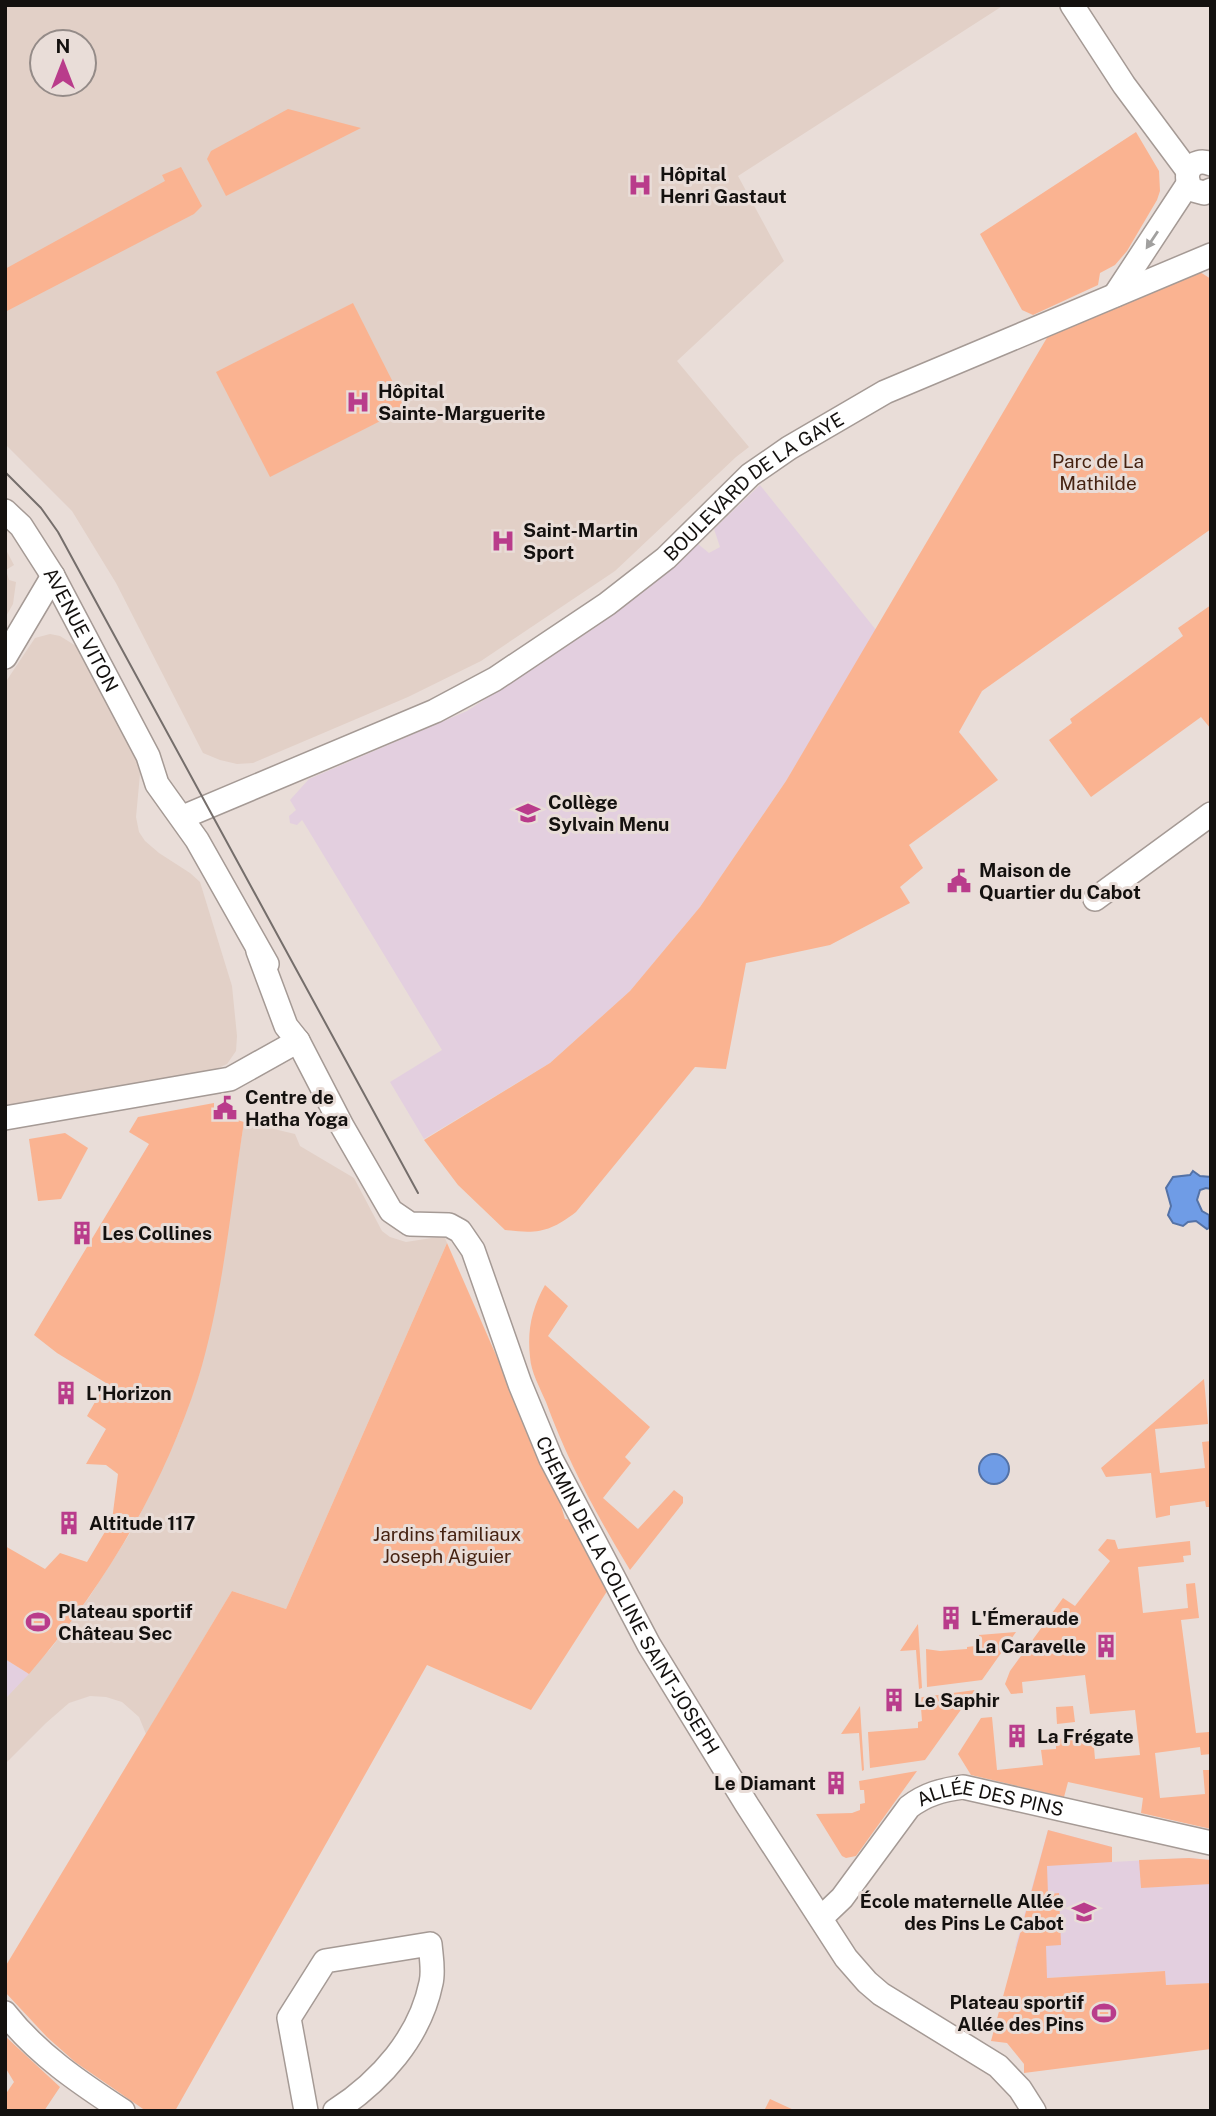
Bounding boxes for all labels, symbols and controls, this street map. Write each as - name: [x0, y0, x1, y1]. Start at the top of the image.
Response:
- north arrow: [28, 28, 98, 98]
- text: N: [56, 35, 70, 57]
- place label: Hôpital Henri Gastaut: [660, 163, 787, 207]
- hospital icon: Hôpital Henri Gastaut: [626, 171, 654, 199]
- one-way arrow: [1145, 230, 1158, 249]
- place label: Hôpital Sainte-Marguerite: [378, 380, 545, 424]
- hospital icon: Hôpital Sainte-Marguerite: [344, 388, 372, 416]
- street label: BOULEVARD DE LA GAYE: [659, 408, 848, 565]
- park label: Parc de La Mathilde: [1052, 450, 1144, 494]
- place label: Saint-Martin Sport: [523, 519, 638, 563]
- hospital icon: Saint-Martin Sport: [489, 527, 517, 555]
- street label: AVENUE VITON: [39, 563, 123, 695]
- place label: Collège Sylvain Menu: [548, 791, 669, 835]
- school or university icon: Collège Sylvain Menu: [514, 799, 542, 827]
- place label: Maison de Quartier du Cabot: [979, 859, 1141, 903]
- public building icon: Maison de Quartier du Cabot: [945, 867, 973, 895]
- place label: Centre de Hatha Yoga: [245, 1086, 348, 1130]
- public building icon: Centre de Hatha Yoga: [211, 1094, 239, 1122]
- building icon: Les Collines: [68, 1219, 96, 1247]
- place label: Les Collines: [102, 1222, 212, 1244]
- building icon: L'Horizon: [52, 1379, 80, 1407]
- place label: L'Horizon: [86, 1382, 172, 1404]
- street label: CHEMIN DE LA COLLINE SAINT-JOSEPH: [532, 1433, 724, 1758]
- building icon: Altitude 117: [55, 1509, 83, 1537]
- place label: Altitude 117: [89, 1512, 195, 1534]
- park label: Jardins familiaux Joseph Aiguier: [373, 1523, 522, 1567]
- place label: Plateau sportif Château Sec: [58, 1600, 193, 1644]
- building icon: L'Émeraude: [937, 1604, 965, 1632]
- place label: L'Émeraude: [971, 1607, 1079, 1629]
- sports icon: Plateau sportif Château Sec: [24, 1608, 52, 1636]
- building icon: La Caravelle: [1092, 1632, 1120, 1660]
- place label: La Caravelle: [975, 1635, 1086, 1657]
- building icon: Le Saphir: [880, 1686, 908, 1714]
- place label: Le Saphir: [914, 1689, 1000, 1711]
- building icon: La Frégate: [1003, 1722, 1031, 1750]
- place label: La Frégate: [1037, 1725, 1134, 1747]
- building icon: Le Diamant: [822, 1769, 850, 1797]
- place label: Le Diamant: [714, 1772, 816, 1794]
- street label: ALLÉE DES PINS: [913, 1776, 1066, 1820]
- place label: École maternelle Allée des Pins Le Cabot: [860, 1890, 1064, 1934]
- school or university icon: École maternelle Allée des Pins Le Cabot: [1070, 1898, 1098, 1926]
- place label: Plateau sportif Allée des Pins: [949, 1991, 1084, 2035]
- sports icon: Plateau sportif Allée des Pins: [1090, 1999, 1118, 2027]

